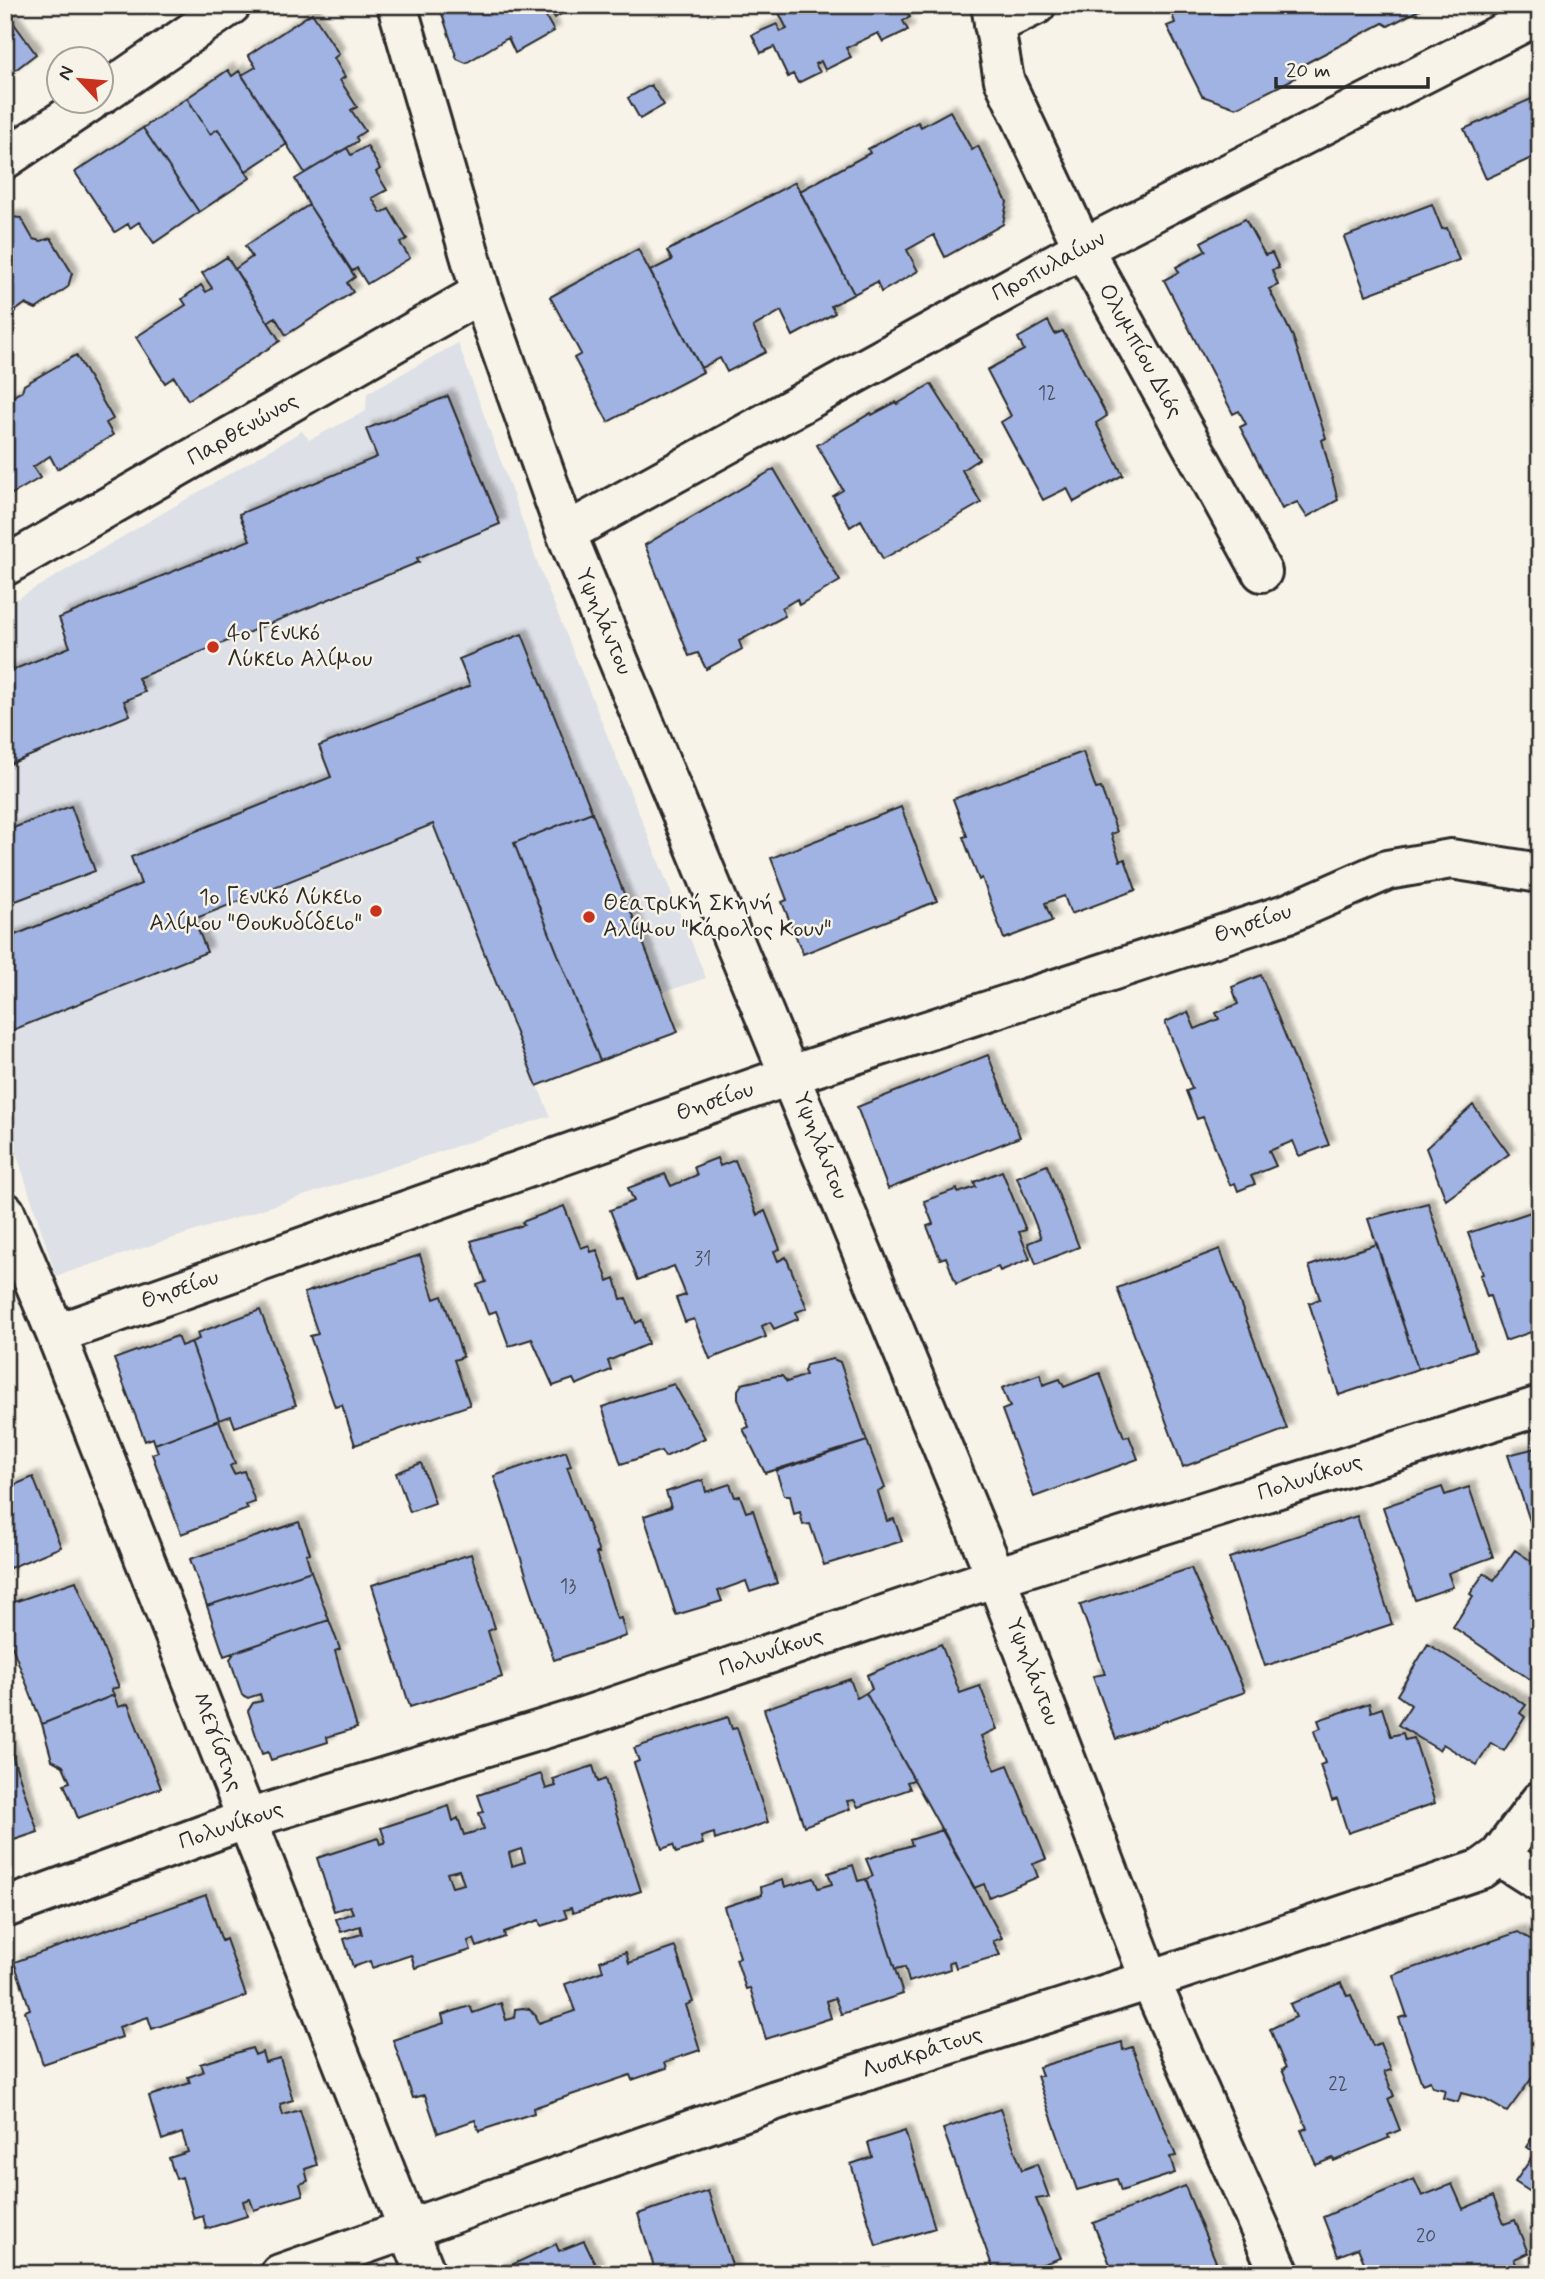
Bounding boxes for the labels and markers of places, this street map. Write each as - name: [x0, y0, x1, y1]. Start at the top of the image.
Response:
- place label: 4ο Γενικό Λύκειο Αλίμου: [227, 619, 372, 675]
- marker: 4ο Γενικό Λύκειο Αλίμου: [205, 639, 221, 655]
- place label: 1ο Γενικό Λύκειο Αλίμου "Θουκυδίδειο": [149, 883, 362, 939]
- place label: Θεατρική Σκηνή Αλίμου "Κάρολος Κουν": [603, 889, 832, 945]
- marker: 1ο Γενικό Λύκειο Αλίμου "Θουκυδίδειο": [368, 903, 384, 919]
- marker: Θεατρική Σκηνή Αλίμου "Κάρολος Κουν": [581, 909, 597, 925]

